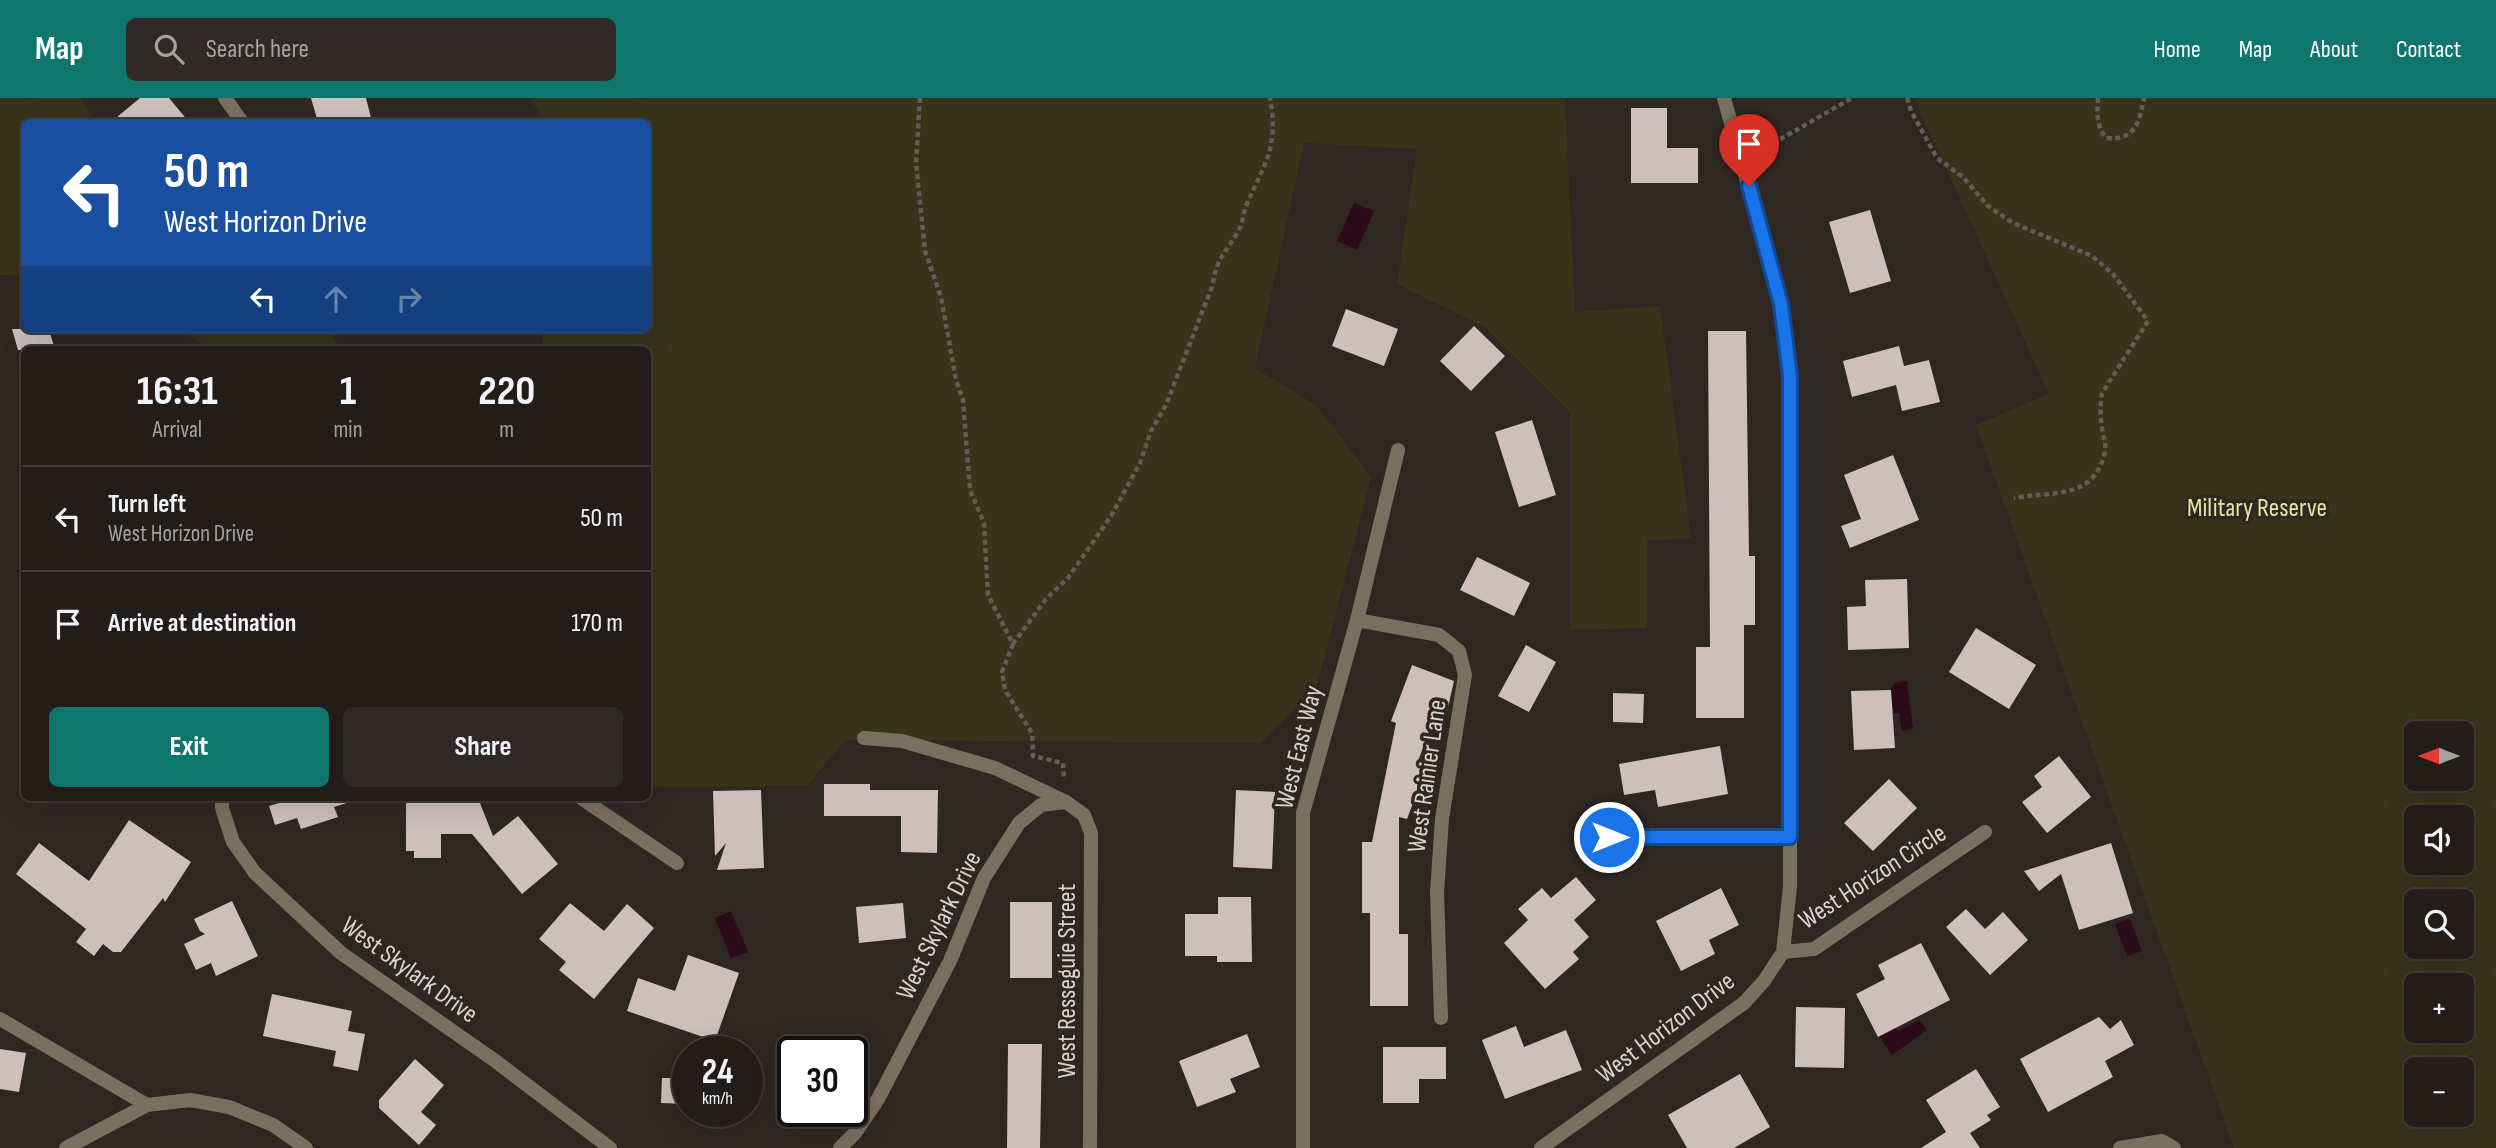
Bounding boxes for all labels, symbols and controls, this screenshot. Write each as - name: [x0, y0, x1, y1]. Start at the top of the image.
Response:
- search box: [126, 18, 616, 81]
- text: Map: [35, 29, 84, 69]
- icon: search: [150, 30, 188, 68]
- text: Search here: [206, 34, 309, 65]
- text: Home: [2153, 35, 2201, 64]
- text: Map: [2239, 35, 2272, 64]
- text: About: [2310, 35, 2358, 64]
- text: Contact: [2396, 35, 2461, 64]
- pin: [1719, 114, 1779, 186]
- icon: arrive: [1730, 125, 1768, 163]
- text: 50 m: [164, 143, 249, 202]
- icon: left: [49, 147, 140, 238]
- text: West Horizon Drive: [164, 203, 367, 242]
- icon: left: [244, 280, 282, 318]
- icon: ahead: [317, 280, 355, 318]
- icon: right: [390, 280, 428, 318]
- text: 16:31: [137, 366, 218, 417]
- text: 1: [340, 366, 356, 417]
- text: 220: [478, 366, 535, 417]
- text: Arrival: [153, 416, 202, 444]
- text: min: [334, 416, 362, 444]
- text: m: [499, 416, 514, 444]
- text: Turn left: [108, 489, 186, 520]
- park label: Military Reserve: [2187, 493, 2327, 524]
- icon: left: [49, 500, 87, 538]
- text: 50 m: [580, 503, 623, 534]
- text: West Horizon Drive: [108, 520, 254, 548]
- icon: arrive: [49, 605, 87, 643]
- text: Arrive at destination: [108, 608, 296, 639]
- text: 170 m: [571, 608, 623, 639]
- street label: West East Way: [1269, 682, 1330, 812]
- street label: West Rainier Lane: [1401, 698, 1454, 855]
- button: Exit: [49, 707, 329, 787]
- button: Share: [343, 707, 623, 787]
- north arrow: [2404, 721, 2474, 791]
- map controls: [2404, 721, 2474, 1127]
- position arrow: [1572, 800, 1646, 874]
- button: sound: [2404, 805, 2474, 875]
- street label: West Horizon Circle: [1793, 818, 1952, 937]
- street label: West Skylark Drive: [890, 846, 989, 1005]
- street label: West Resseguie Street: [1052, 884, 1083, 1078]
- button: search: [2404, 889, 2474, 959]
- street label: West Skylark Drive: [335, 910, 483, 1030]
- street label: West Horizon Drive: [1591, 966, 1741, 1090]
- button: +: [2404, 973, 2474, 1043]
- speed limit sign: 30: [777, 1036, 868, 1127]
- text: 24: [702, 1051, 733, 1094]
- button: −: [2404, 1057, 2474, 1127]
- text: km/h: [702, 1088, 733, 1109]

